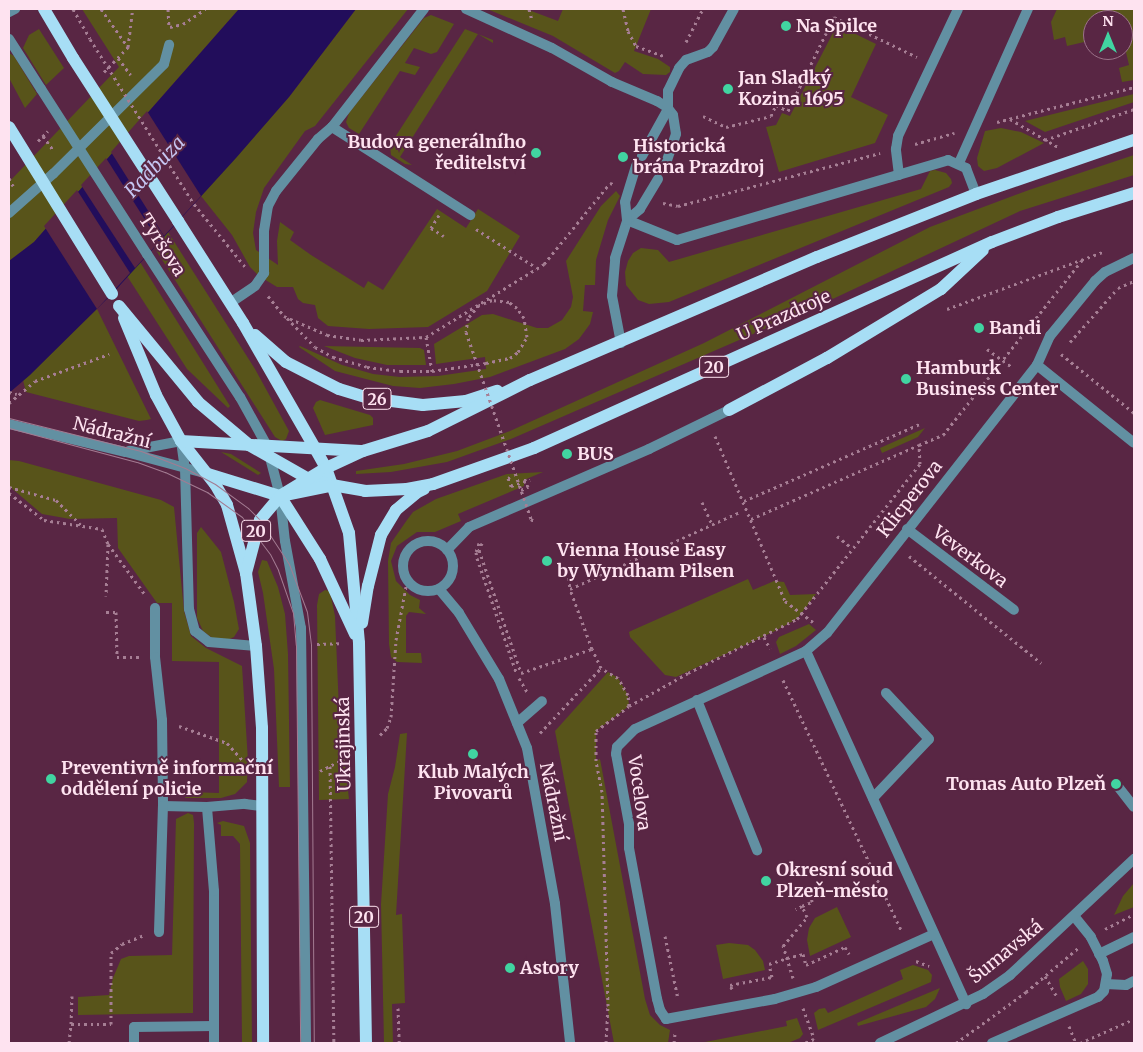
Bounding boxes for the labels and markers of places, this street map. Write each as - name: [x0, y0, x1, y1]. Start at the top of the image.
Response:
- place label: Na Spilce: [796, 15, 877, 37]
- marker: Na Spilce: [780, 20, 792, 32]
- place label: Jan Sladký Kozina 1695: [738, 68, 844, 110]
- marker: Jan Sladký Kozina 1695: [722, 83, 734, 95]
- place label: Budova generálního ředitelství: [348, 132, 526, 174]
- place label: Historická brána Prazdroj: [633, 136, 765, 178]
- marker: Budova generálního ředitelství: [530, 147, 542, 159]
- marker: Historická brána Prazdroj: [617, 151, 629, 163]
- place label: Bandi: [989, 317, 1041, 339]
- marker: Bandi: [973, 322, 985, 334]
- place label: Hamburk Business Center: [916, 358, 1058, 400]
- marker: Hamburk Business Center: [900, 373, 912, 385]
- place label: BUS: [577, 443, 614, 465]
- marker: BUS: [561, 448, 573, 460]
- place label: Vienna House Easy by Wyndham Pilsen: [557, 540, 734, 582]
- marker: Vienna House Easy by Wyndham Pilsen: [541, 555, 553, 567]
- marker: Klub Malých Pivovarů: [467, 748, 479, 760]
- place label: Preventivně informační oddělení policie: [61, 758, 273, 801]
- place label: Klub Malých Pivovarů: [417, 762, 529, 804]
- marker: Preventivně informační oddělení policie: [45, 773, 57, 785]
- place label: Tomas Auto Plzeň: [946, 773, 1106, 795]
- marker: Tomas Auto Plzeň: [1110, 778, 1122, 790]
- place label: Okresní soud Plzeň-město: [776, 860, 893, 902]
- marker: Okresní soud Plzeň-město: [760, 875, 772, 887]
- place label: Astory: [520, 957, 579, 979]
- marker: Astory: [504, 962, 516, 974]

